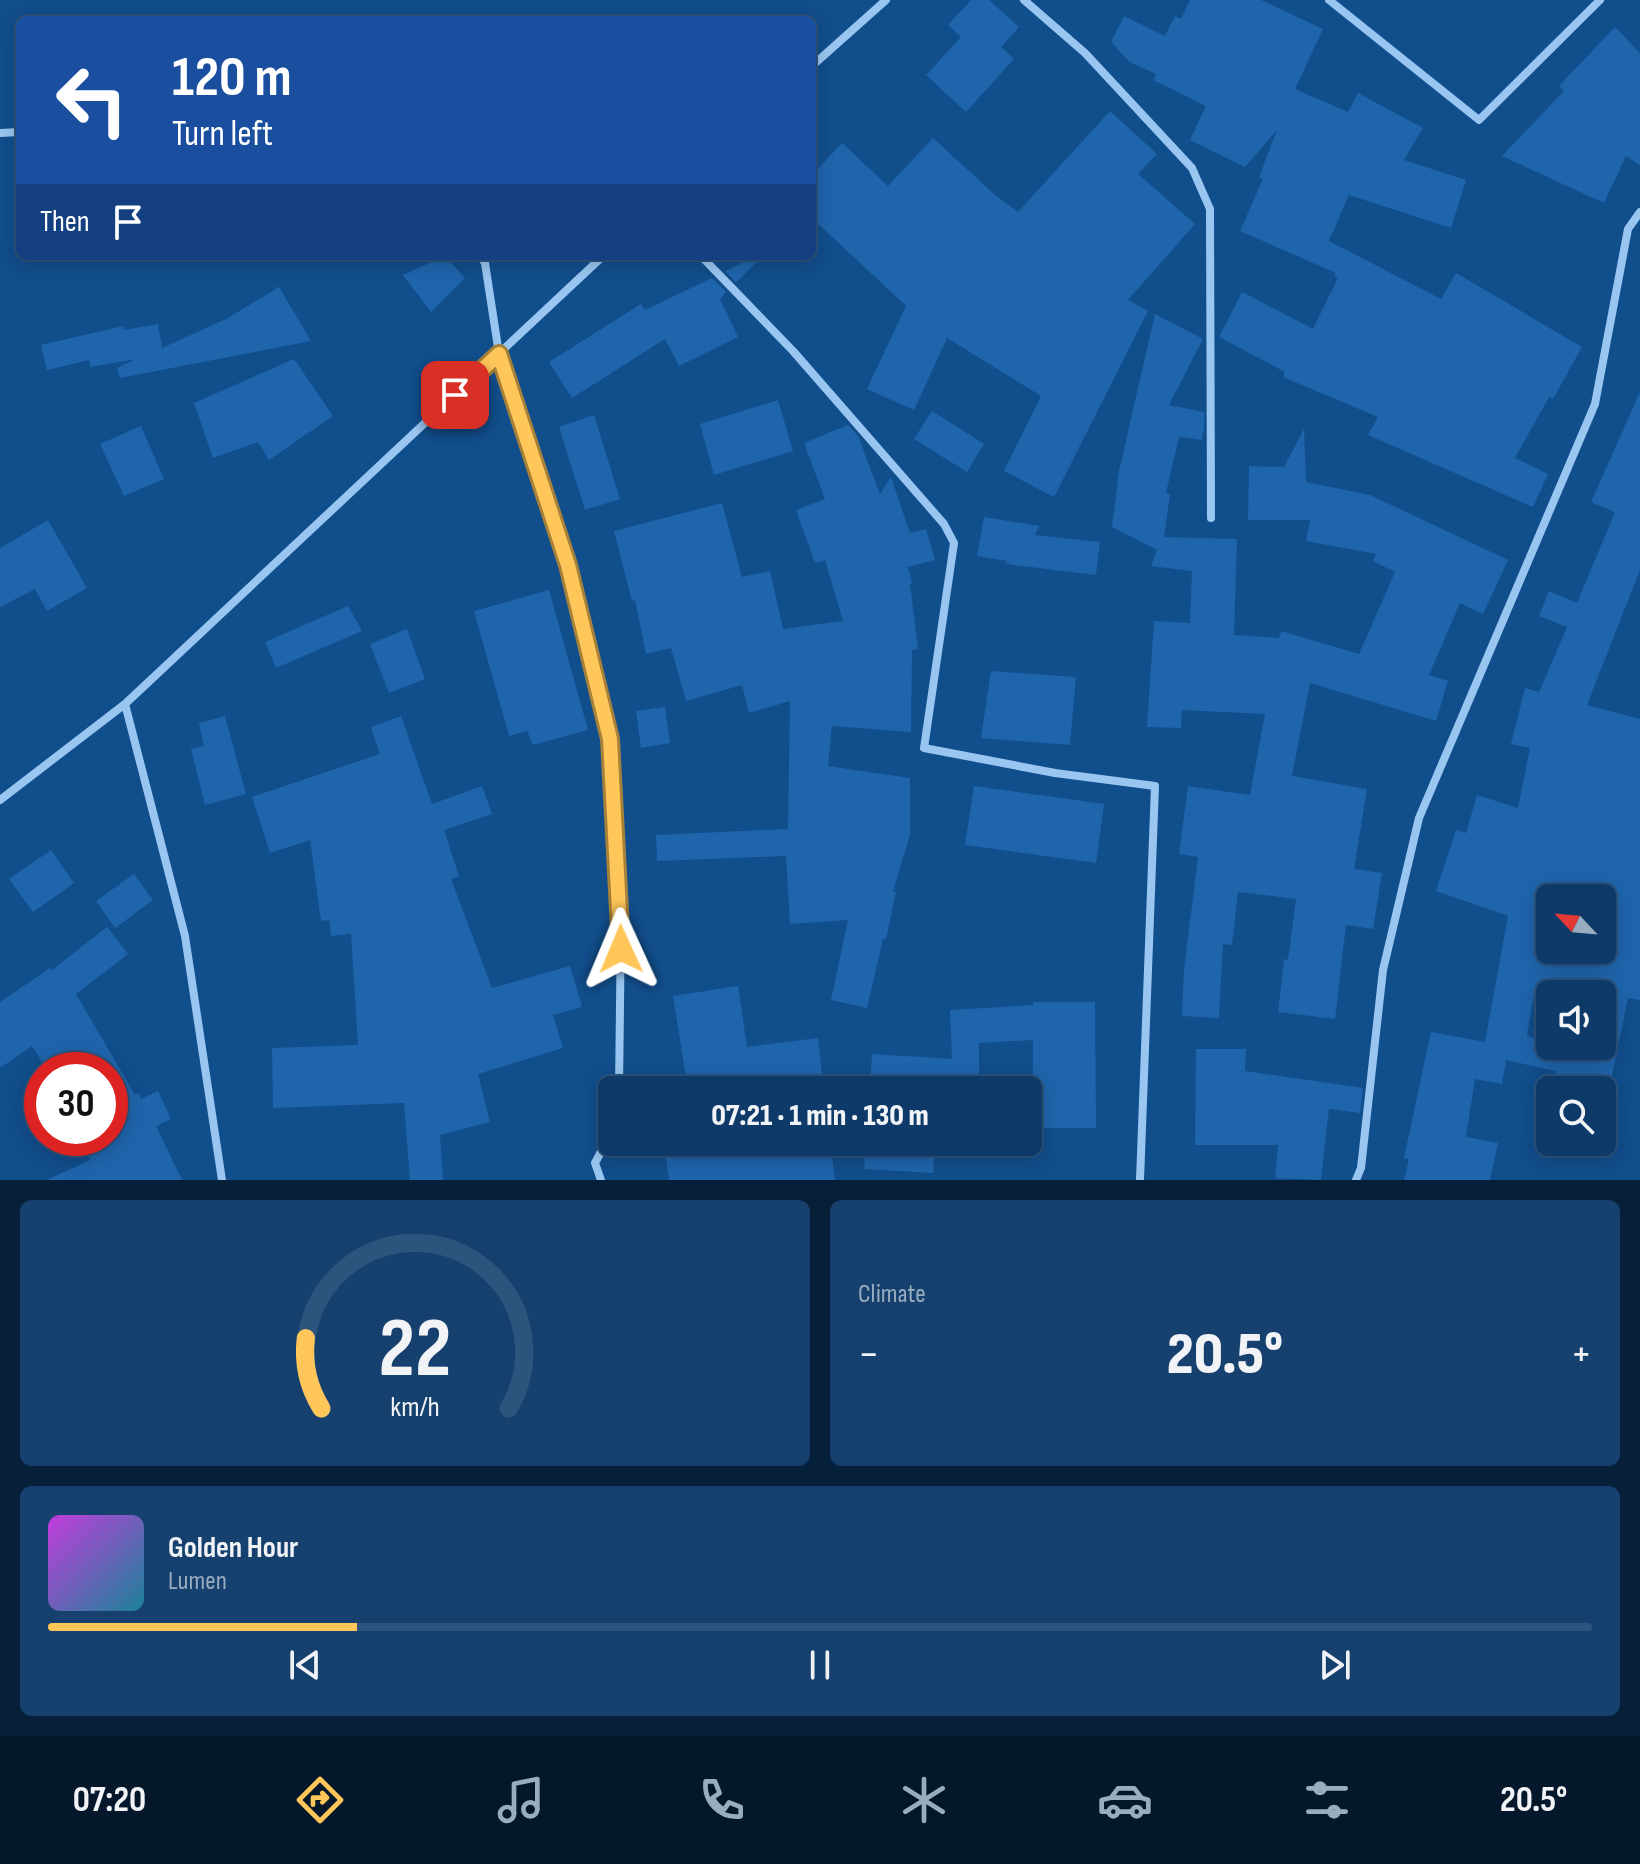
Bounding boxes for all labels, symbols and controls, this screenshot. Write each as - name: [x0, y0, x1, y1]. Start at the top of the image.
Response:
- text: 120 m: [172, 45, 292, 112]
- icon: left: [40, 48, 144, 152]
- text: Turn left: [172, 113, 273, 156]
- icon: arrive: [106, 200, 150, 244]
- text: Then: [40, 204, 90, 240]
- pin: [421, 361, 489, 429]
- icon: arrive: [433, 373, 477, 417]
- north arrow: [1536, 884, 1616, 964]
- map controls: [1536, 884, 1616, 1156]
- position arrow: [579, 907, 663, 991]
- button: sound: [1536, 980, 1616, 1060]
- speed limit sign: 30: [24, 1052, 128, 1156]
- button: search: [1536, 1076, 1616, 1156]
- text: 07:21 · 1 min · 130 m: [711, 1098, 929, 1134]
- text: Climate: [858, 1279, 926, 1310]
- text: 22: [379, 1300, 451, 1400]
- text: 20.5°: [1167, 1319, 1283, 1391]
- text: −: [858, 1328, 880, 1381]
- text: +: [1570, 1328, 1592, 1381]
- text: km/h: [390, 1390, 440, 1425]
- text: Golden Hour: [168, 1530, 298, 1566]
- text: Lumen: [168, 1566, 227, 1597]
- icon: previous: [283, 1643, 327, 1687]
- icon: pause: [798, 1643, 842, 1687]
- icon: next: [1313, 1643, 1357, 1687]
- icon: directions: [292, 1772, 348, 1828]
- icon: music: [493, 1772, 549, 1828]
- icon: phone: [694, 1772, 750, 1828]
- icon: climate: [896, 1772, 952, 1828]
- icon: car: [1097, 1772, 1153, 1828]
- icon: filters: [1299, 1772, 1355, 1828]
- text: 07:20: [73, 1779, 146, 1822]
- text: 20.5°: [1500, 1779, 1567, 1822]

